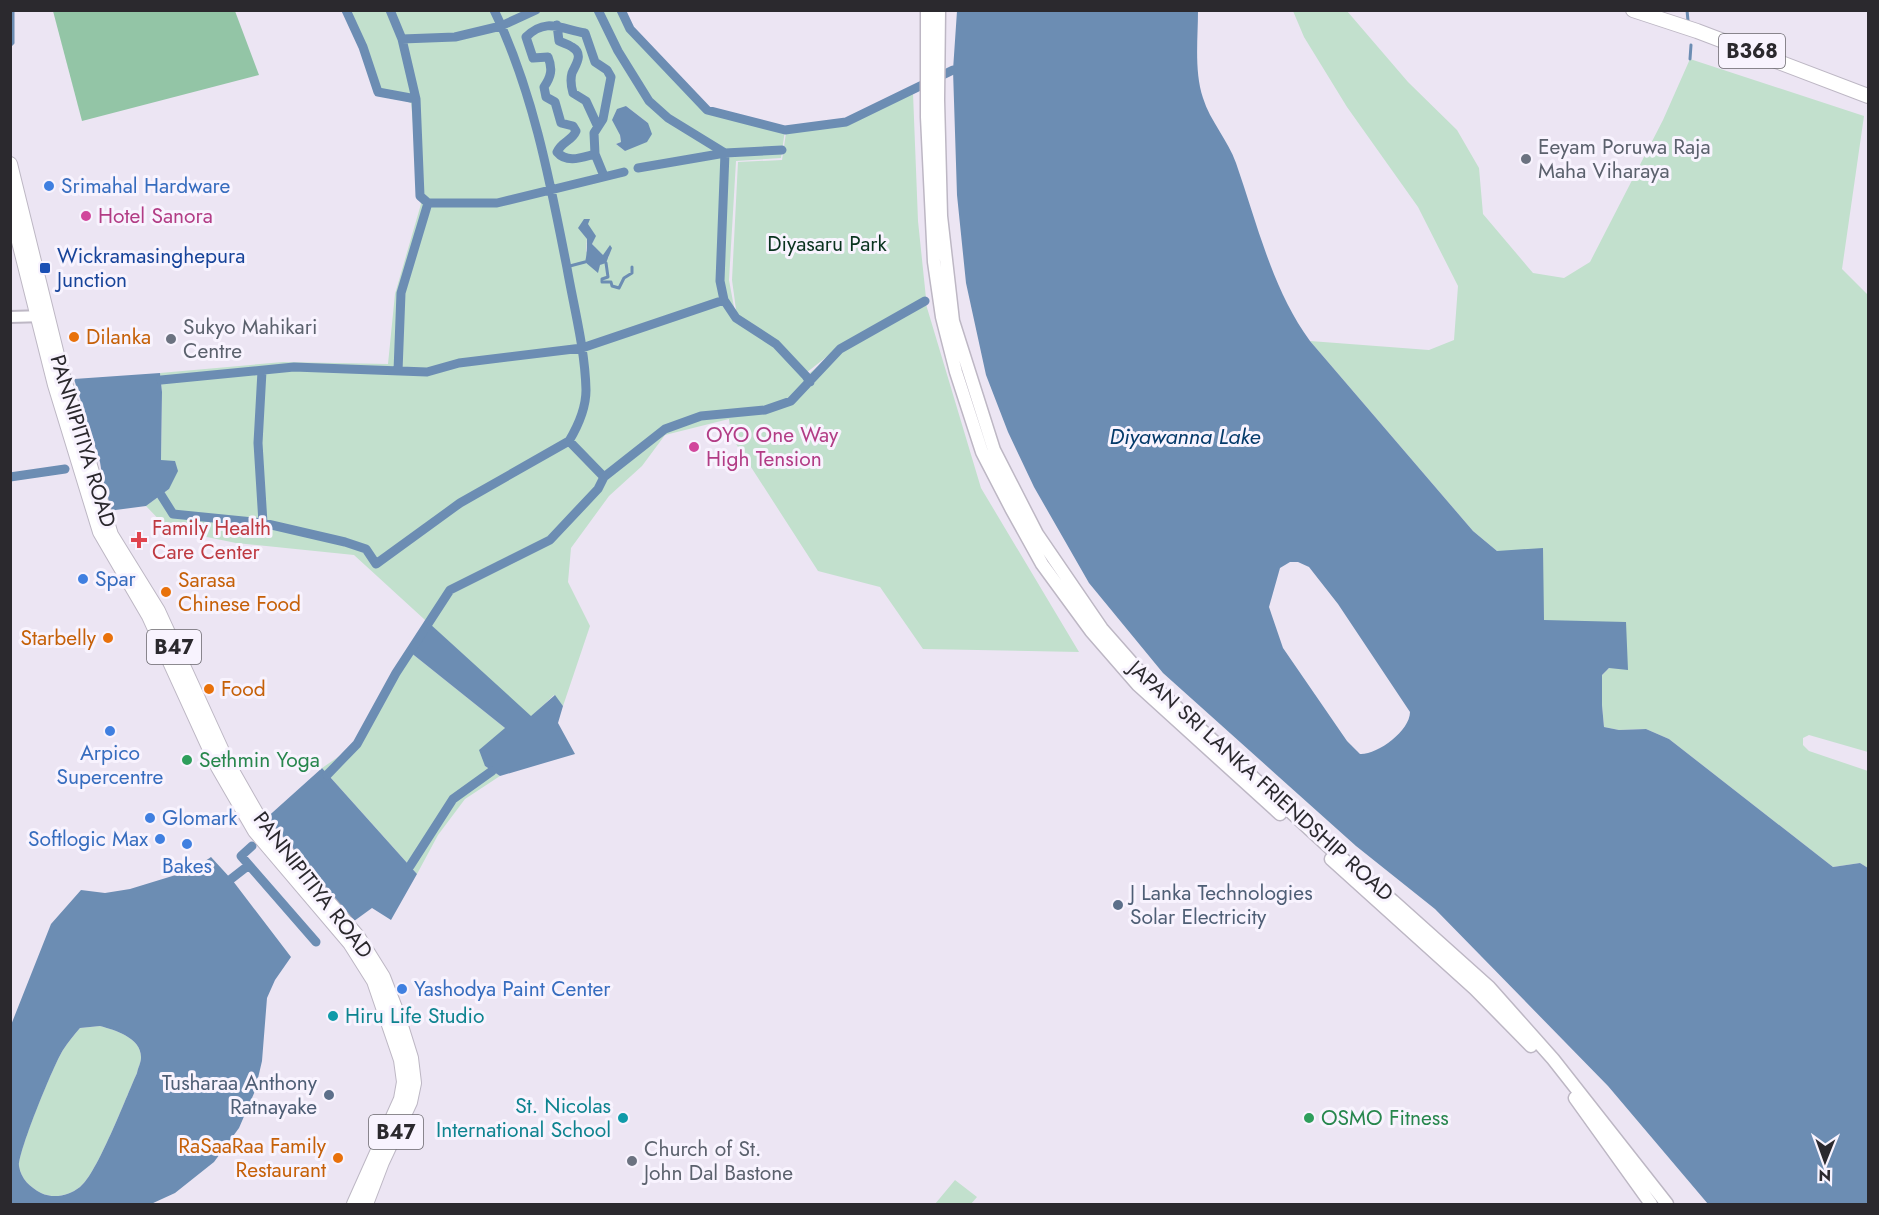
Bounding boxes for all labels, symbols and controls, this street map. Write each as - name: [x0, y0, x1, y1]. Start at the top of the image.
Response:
- road number: B368: [1719, 34, 1785, 68]
- place label: Eeyam Poruwa Raja Maha Viharaya: [1538, 132, 1711, 186]
- marker: Eeyam Poruwa Raja Maha Viharaya: [1519, 152, 1533, 166]
- place label: Srimahal Hardware: [61, 171, 230, 201]
- marker: Srimahal Hardware: [42, 179, 56, 193]
- place label: Hotel Sanora: [98, 201, 213, 231]
- marker: Hotel Sanora: [79, 209, 93, 223]
- park label: Diyasaru Park: [767, 229, 888, 259]
- place label: Wickramasinghepura Junction: [54, 241, 245, 295]
- marker: Wickramasinghepura Junction: [38, 261, 52, 275]
- place label: Sukyo Mahikari Centre: [183, 312, 317, 366]
- place label: Dilanka: [86, 322, 151, 352]
- marker: Dilanka: [67, 330, 81, 344]
- marker: Sukyo Mahikari Centre: [164, 332, 178, 346]
- street label: PANNIPITIYA ROAD: [43, 351, 123, 531]
- place label: OYO One Way High Tension: [706, 420, 839, 474]
- water label: Diyawanna Lake: [1109, 420, 1261, 452]
- marker: OYO One Way High Tension: [687, 440, 701, 454]
- place label: Family Health Care Center: [152, 513, 271, 567]
- marker: Family Health Care Center: [130, 531, 148, 549]
- place label: Spar: [95, 564, 137, 594]
- place label: Sarasa Chinese Food: [178, 565, 301, 619]
- marker: Spar: [76, 572, 90, 586]
- marker: Sarasa Chinese Food: [159, 585, 173, 599]
- place label: Starbelly: [20, 623, 97, 653]
- road number: B47: [147, 630, 201, 664]
- marker: Starbelly: [101, 631, 115, 645]
- street label: JAPAN SRI LANKA FRIENDSHIP ROAD: [1120, 652, 1400, 908]
- place label: Food: [221, 674, 266, 704]
- marker: Food: [202, 682, 216, 696]
- marker: Arpico Supercentre: [103, 724, 117, 738]
- place label: Arpico Supercentre: [57, 738, 164, 792]
- place label: Sethmin Yoga: [199, 745, 320, 775]
- marker: Sethmin Yoga: [180, 753, 194, 767]
- place label: Glomark: [162, 803, 238, 833]
- street label: PANNIPITIYA ROAD: [246, 805, 380, 965]
- marker: Glomark: [143, 811, 157, 825]
- place label: Softlogic Max: [28, 824, 148, 854]
- marker: Softlogic Max: [153, 832, 167, 846]
- marker: Bakes: [180, 837, 194, 851]
- place label: Bakes: [162, 851, 212, 881]
- place label: J Lanka Technologies Solar Electricity: [1127, 878, 1313, 932]
- marker: J Lanka Technologies Solar Electricity: [1111, 898, 1125, 912]
- place label: Yashodya Paint Center: [414, 974, 611, 1004]
- marker: Yashodya Paint Center: [395, 982, 409, 996]
- place label: Hiru Life Studio: [345, 1001, 485, 1031]
- marker: Hiru Life Studio: [326, 1009, 340, 1023]
- place label: Tusharaa Anthony Ratnayake: [162, 1068, 318, 1122]
- marker: Tusharaa Anthony Ratnayake: [322, 1088, 336, 1102]
- place label: St. Nicolas International School: [436, 1091, 611, 1145]
- place label: OSMO Fitness: [1321, 1103, 1449, 1133]
- marker: St. Nicolas International School: [616, 1111, 630, 1125]
- marker: OSMO Fitness: [1302, 1111, 1316, 1125]
- road number: B47: [369, 1115, 423, 1149]
- place label: RaSaaRaa Family Restaurant: [178, 1131, 327, 1185]
- north arrow: [1795, 1131, 1855, 1191]
- place label: Church of St. John Dal Bastone: [641, 1134, 793, 1188]
- marker: RaSaaRaa Family Restaurant: [331, 1151, 345, 1165]
- marker: Church of St. John Dal Bastone: [625, 1154, 639, 1168]
- text: N: [1818, 1164, 1831, 1187]

